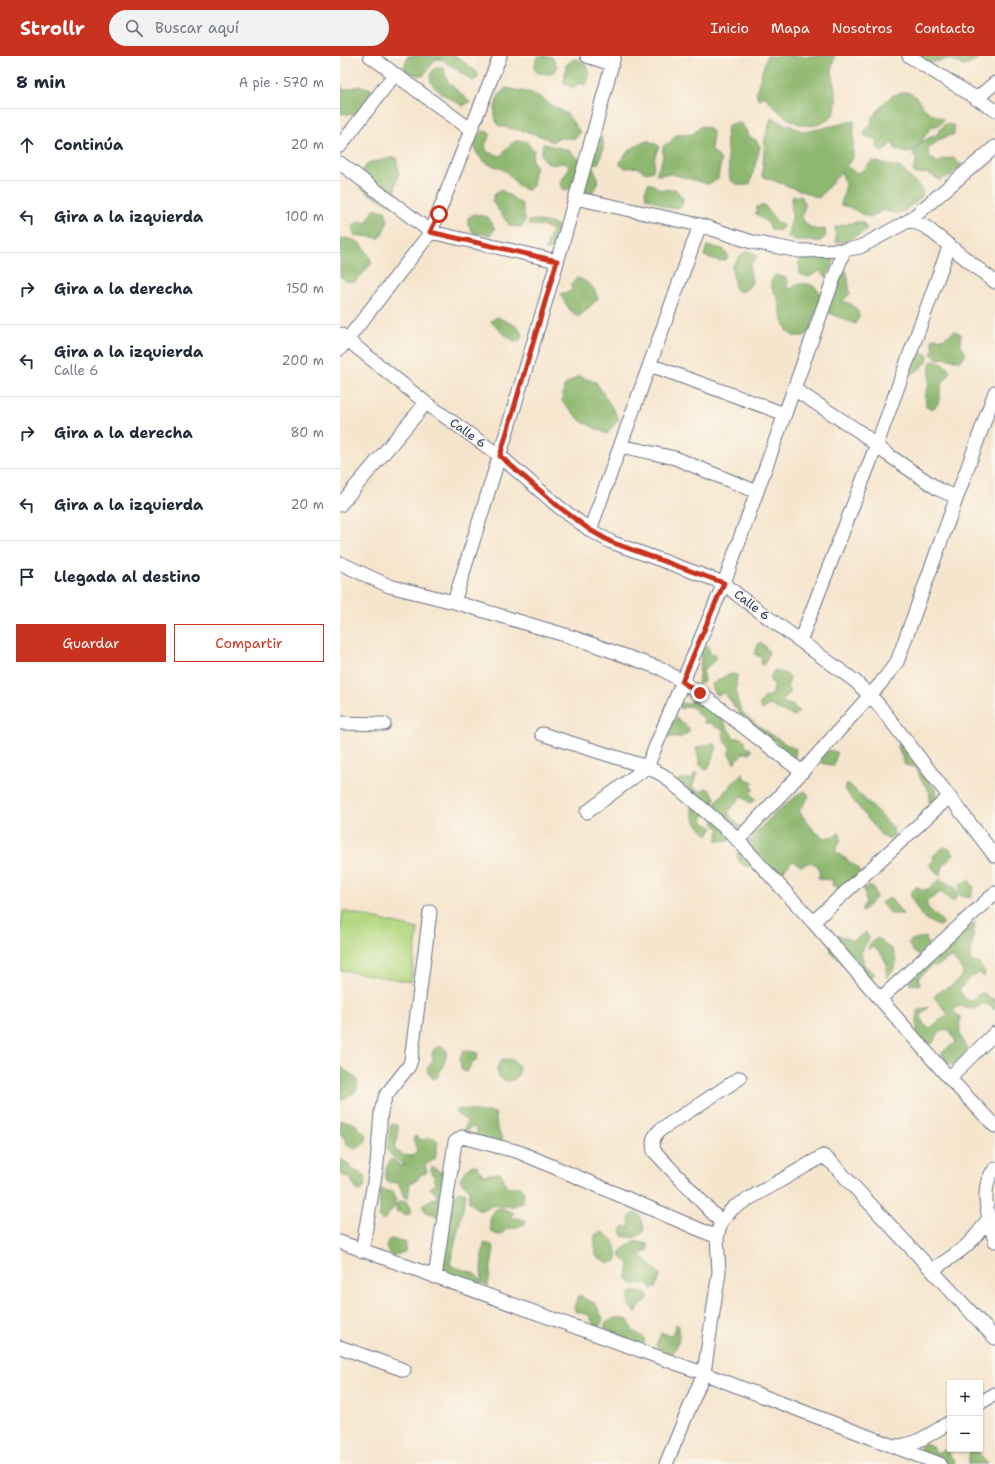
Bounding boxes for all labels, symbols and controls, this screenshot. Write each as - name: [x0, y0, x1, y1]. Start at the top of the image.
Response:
- search box: [109, 10, 389, 46]
- text: Strollr: [20, 16, 85, 41]
- icon: search: [123, 17, 145, 39]
- text: Buscar aquí: [155, 18, 239, 38]
- text: Inicio: [711, 19, 749, 37]
- text: Mapa: [771, 19, 810, 37]
- text: Nosotros: [832, 19, 893, 37]
- text: Contacto: [915, 19, 975, 37]
- text: 8 min: [16, 71, 66, 93]
- text: A pie · 570 m: [239, 74, 324, 91]
- icon: ahead: [16, 134, 38, 156]
- text: Continúa: [54, 135, 123, 155]
- text: 20 m: [291, 136, 324, 153]
- route start: [430, 205, 448, 223]
- icon: left: [16, 206, 38, 228]
- text: Gira a la izquierda: [54, 207, 203, 227]
- text: 100 m: [285, 208, 324, 225]
- icon: right: [16, 278, 38, 300]
- text: Gira a la derecha: [54, 279, 193, 299]
- text: 150 m: [286, 280, 324, 297]
- text: Gira a la izquierda: [54, 342, 203, 362]
- icon: left: [16, 350, 38, 372]
- text: 200 m: [282, 352, 324, 369]
- text: Calle 6: [54, 362, 98, 379]
- street label: Calle 6: [447, 414, 489, 452]
- icon: right: [16, 422, 38, 444]
- text: Gira a la derecha: [54, 423, 193, 443]
- text: 80 m: [290, 424, 324, 441]
- icon: left: [16, 494, 38, 516]
- text: Gira a la izquierda: [54, 495, 203, 515]
- text: 20 m: [291, 496, 324, 513]
- icon: arrive: [16, 566, 38, 588]
- text: Llegada al destino: [54, 567, 201, 587]
- street label: Calle 6: [731, 586, 773, 624]
- button: Guardar: [16, 624, 166, 662]
- button: Compartir: [174, 624, 324, 662]
- route end: [691, 684, 709, 702]
- map controls: [947, 1380, 983, 1452]
- button: +: [947, 1380, 983, 1416]
- button: −: [947, 1416, 983, 1452]

